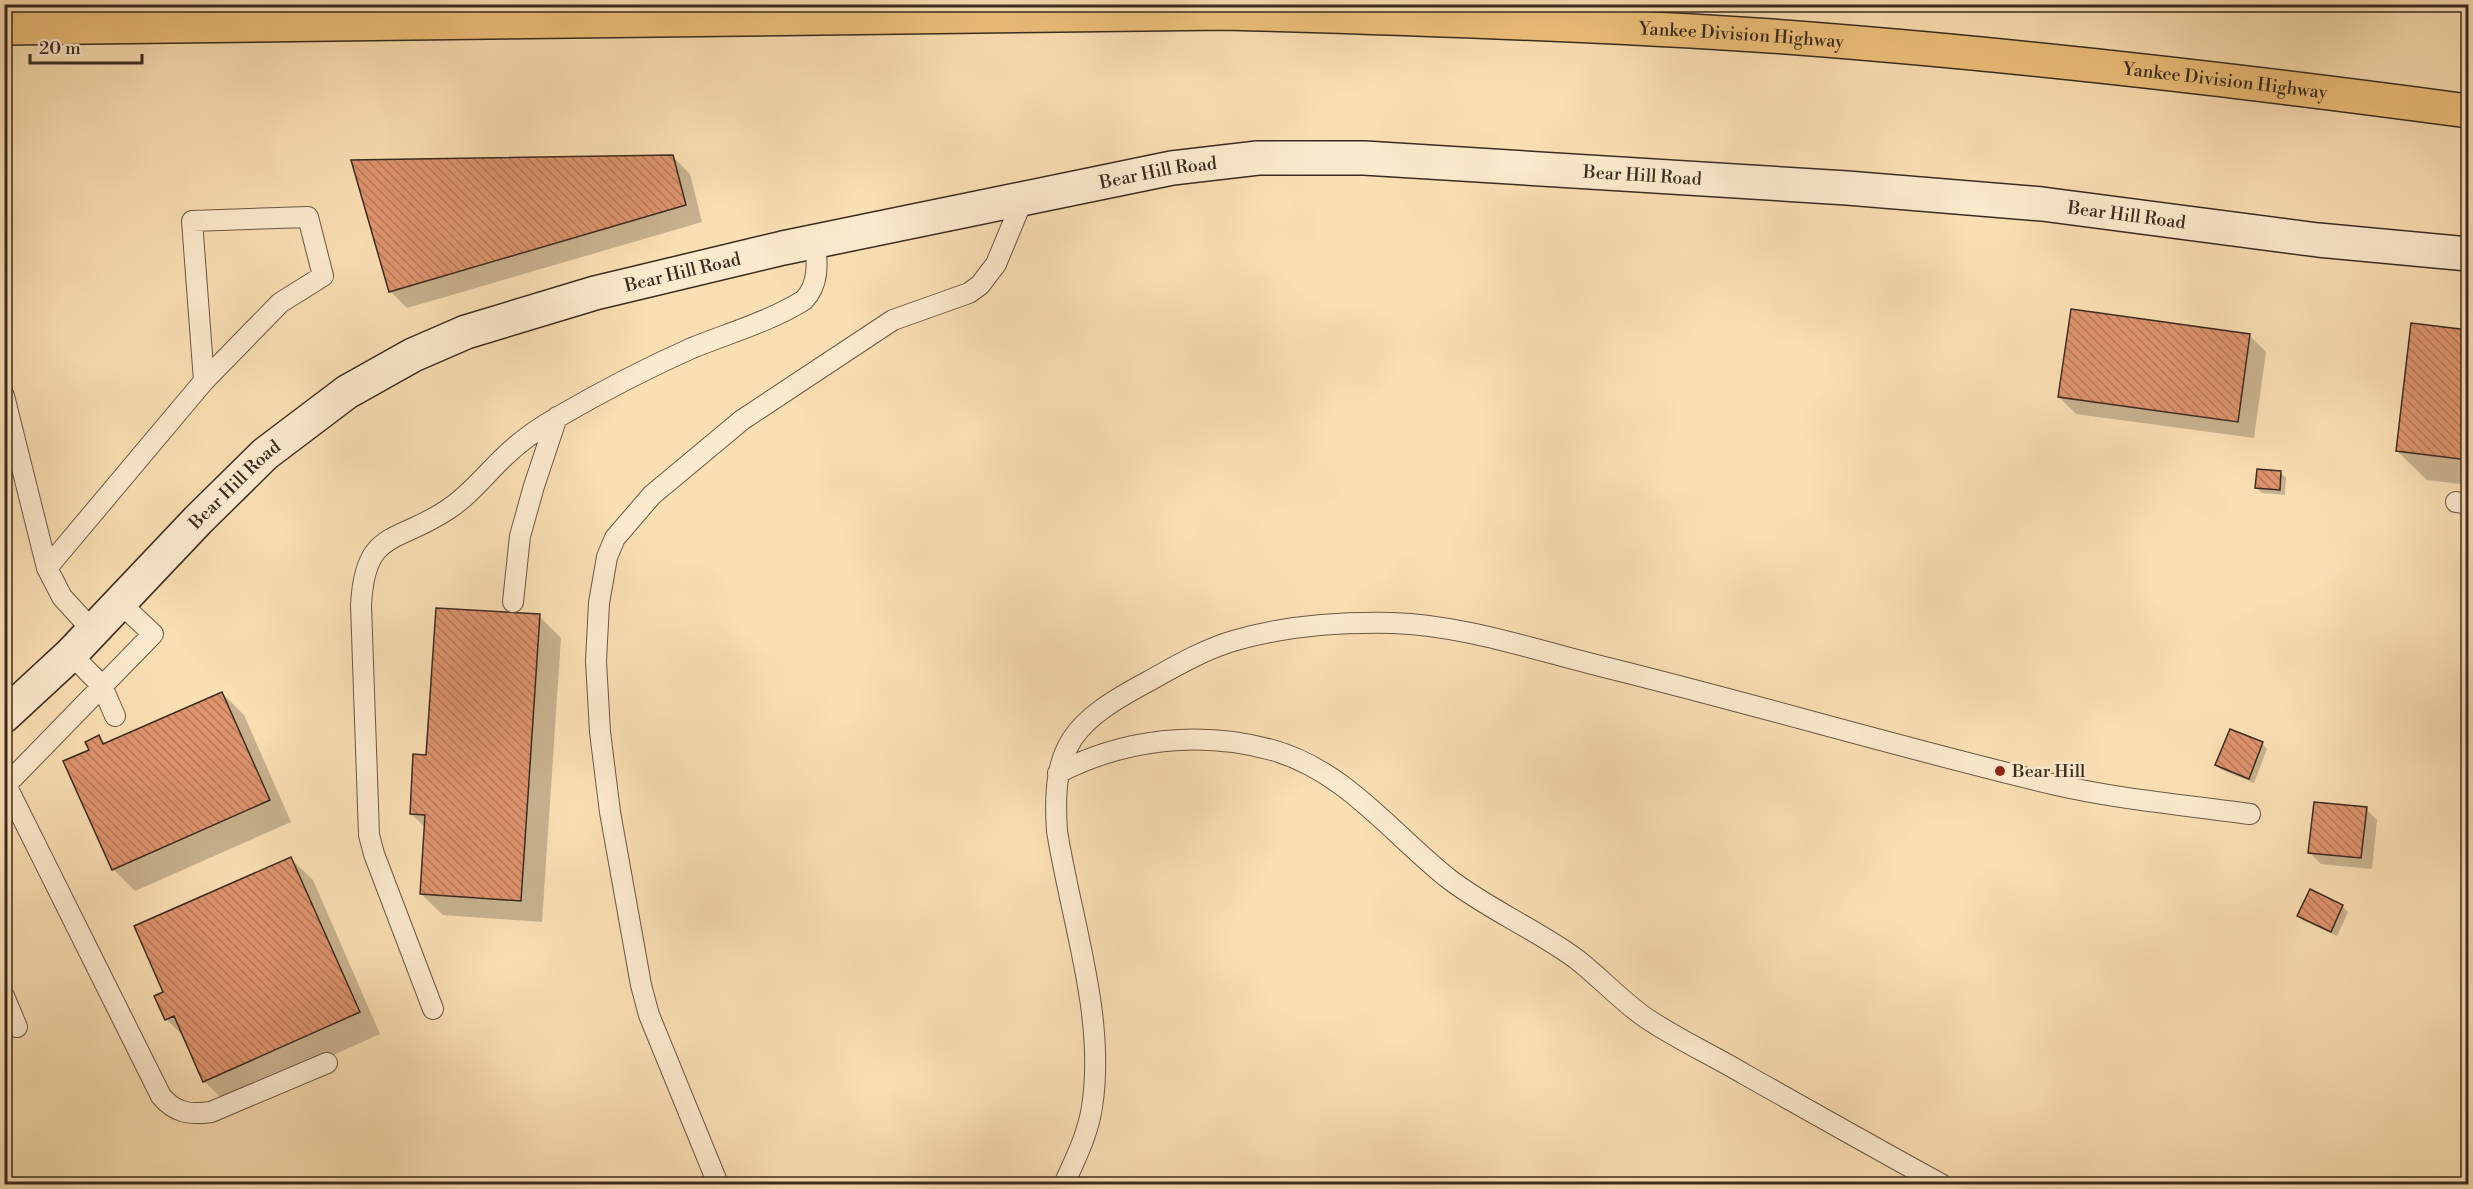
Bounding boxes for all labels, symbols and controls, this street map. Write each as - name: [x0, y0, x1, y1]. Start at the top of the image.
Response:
- street label: Yankee Division Highway: [1637, 17, 1845, 53]
- scale bar: [30, 27, 142, 65]
- text: 20 m: [39, 37, 81, 60]
- street label: Yankee Division Highway: [2121, 57, 2329, 104]
- street label: Bear Hill Road: [1096, 151, 1219, 194]
- street label: Bear Hill Road: [1581, 160, 1703, 191]
- street label: Bear Hill Road: [2065, 196, 2188, 234]
- street label: Bear Hill Road: [621, 247, 744, 297]
- street label: Bear Hill Road: [183, 434, 286, 535]
- place label: Bear Hill: [2011, 760, 2086, 783]
- marker: Bear Hill: [1993, 764, 2007, 778]

